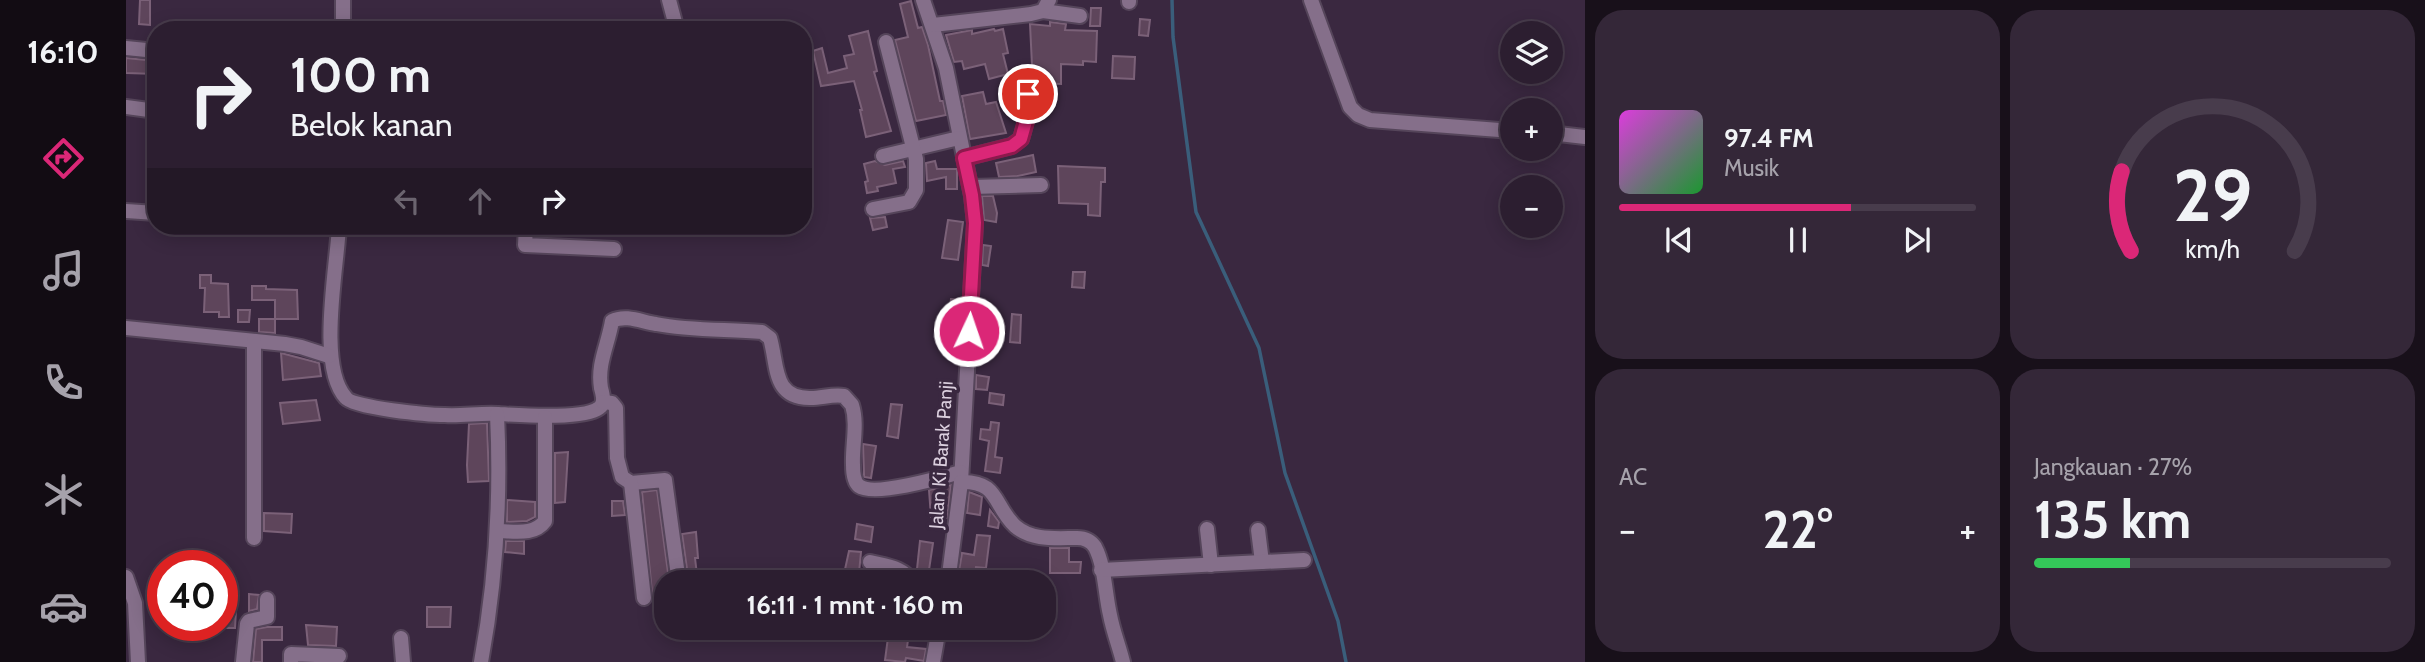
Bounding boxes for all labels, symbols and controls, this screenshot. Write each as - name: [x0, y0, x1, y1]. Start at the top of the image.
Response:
- map controls: [1500, 21, 1563, 238]
- button: layers: [1500, 21, 1563, 84]
- text: 16:10: [27, 32, 99, 71]
- text: 100 m: [290, 45, 431, 104]
- icon: right: [175, 49, 266, 140]
- pin: [998, 64, 1058, 124]
- icon: arrive: [1009, 75, 1047, 113]
- button: +: [1500, 98, 1563, 161]
- text: Belok kanan: [290, 105, 453, 144]
- text: 97.4 FM: [1724, 122, 1814, 154]
- icon: directions: [39, 134, 88, 183]
- text: 29: [2173, 151, 2252, 239]
- text: Musik: [1724, 154, 1779, 182]
- button: −: [1500, 175, 1563, 238]
- icon: left: [388, 182, 426, 220]
- icon: ahead: [461, 182, 499, 220]
- icon: right: [534, 182, 572, 220]
- icon: previous: [1660, 221, 1698, 259]
- icon: pause: [1779, 221, 1817, 259]
- icon: next: [1898, 221, 1936, 259]
- text: km/h: [2185, 234, 2240, 264]
- icon: music: [39, 246, 88, 295]
- position arrow: [932, 294, 1006, 368]
- icon: phone: [39, 358, 88, 407]
- street label: Jalan Ki Barak Panji: [924, 380, 958, 531]
- text: Jangkauan · 27%: [2034, 453, 2192, 481]
- text: AC: [1619, 463, 1647, 491]
- icon: climate: [39, 470, 88, 519]
- text: 135 km: [2034, 488, 2191, 551]
- text: 22°: [1762, 498, 1833, 561]
- text: −: [1619, 506, 1636, 553]
- text: +: [1959, 506, 1976, 553]
- speed limit sign: 40: [147, 550, 238, 641]
- icon: car: [39, 582, 88, 631]
- text: 16:11 · 1 mnt · 160 m: [747, 589, 963, 621]

